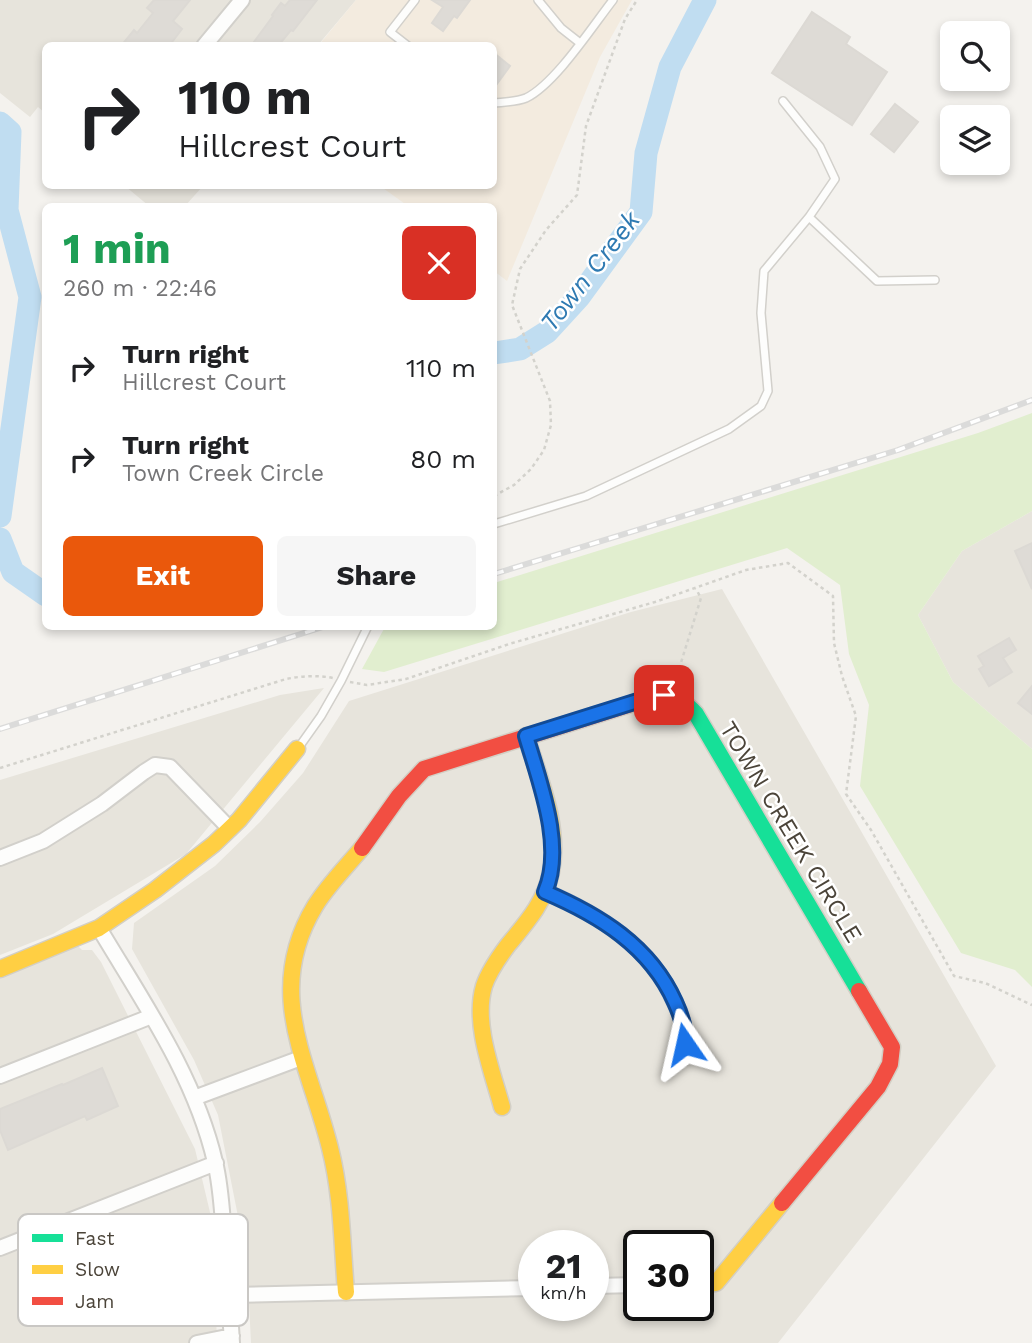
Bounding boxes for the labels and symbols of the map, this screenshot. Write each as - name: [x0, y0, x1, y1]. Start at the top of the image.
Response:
- water label: Town Creek: [534, 205, 647, 337]
- pin: [634, 665, 694, 725]
- street label: TOWN CREEK CIRCLE: [714, 716, 868, 948]
- position arrow: [648, 1007, 722, 1081]
- legend: [18, 1214, 248, 1326]
- text: Fast: [75, 1227, 114, 1250]
- speed limit sign: 30: [623, 1230, 714, 1321]
- text: Slow: [75, 1258, 120, 1281]
- text: Jam: [75, 1290, 114, 1313]

